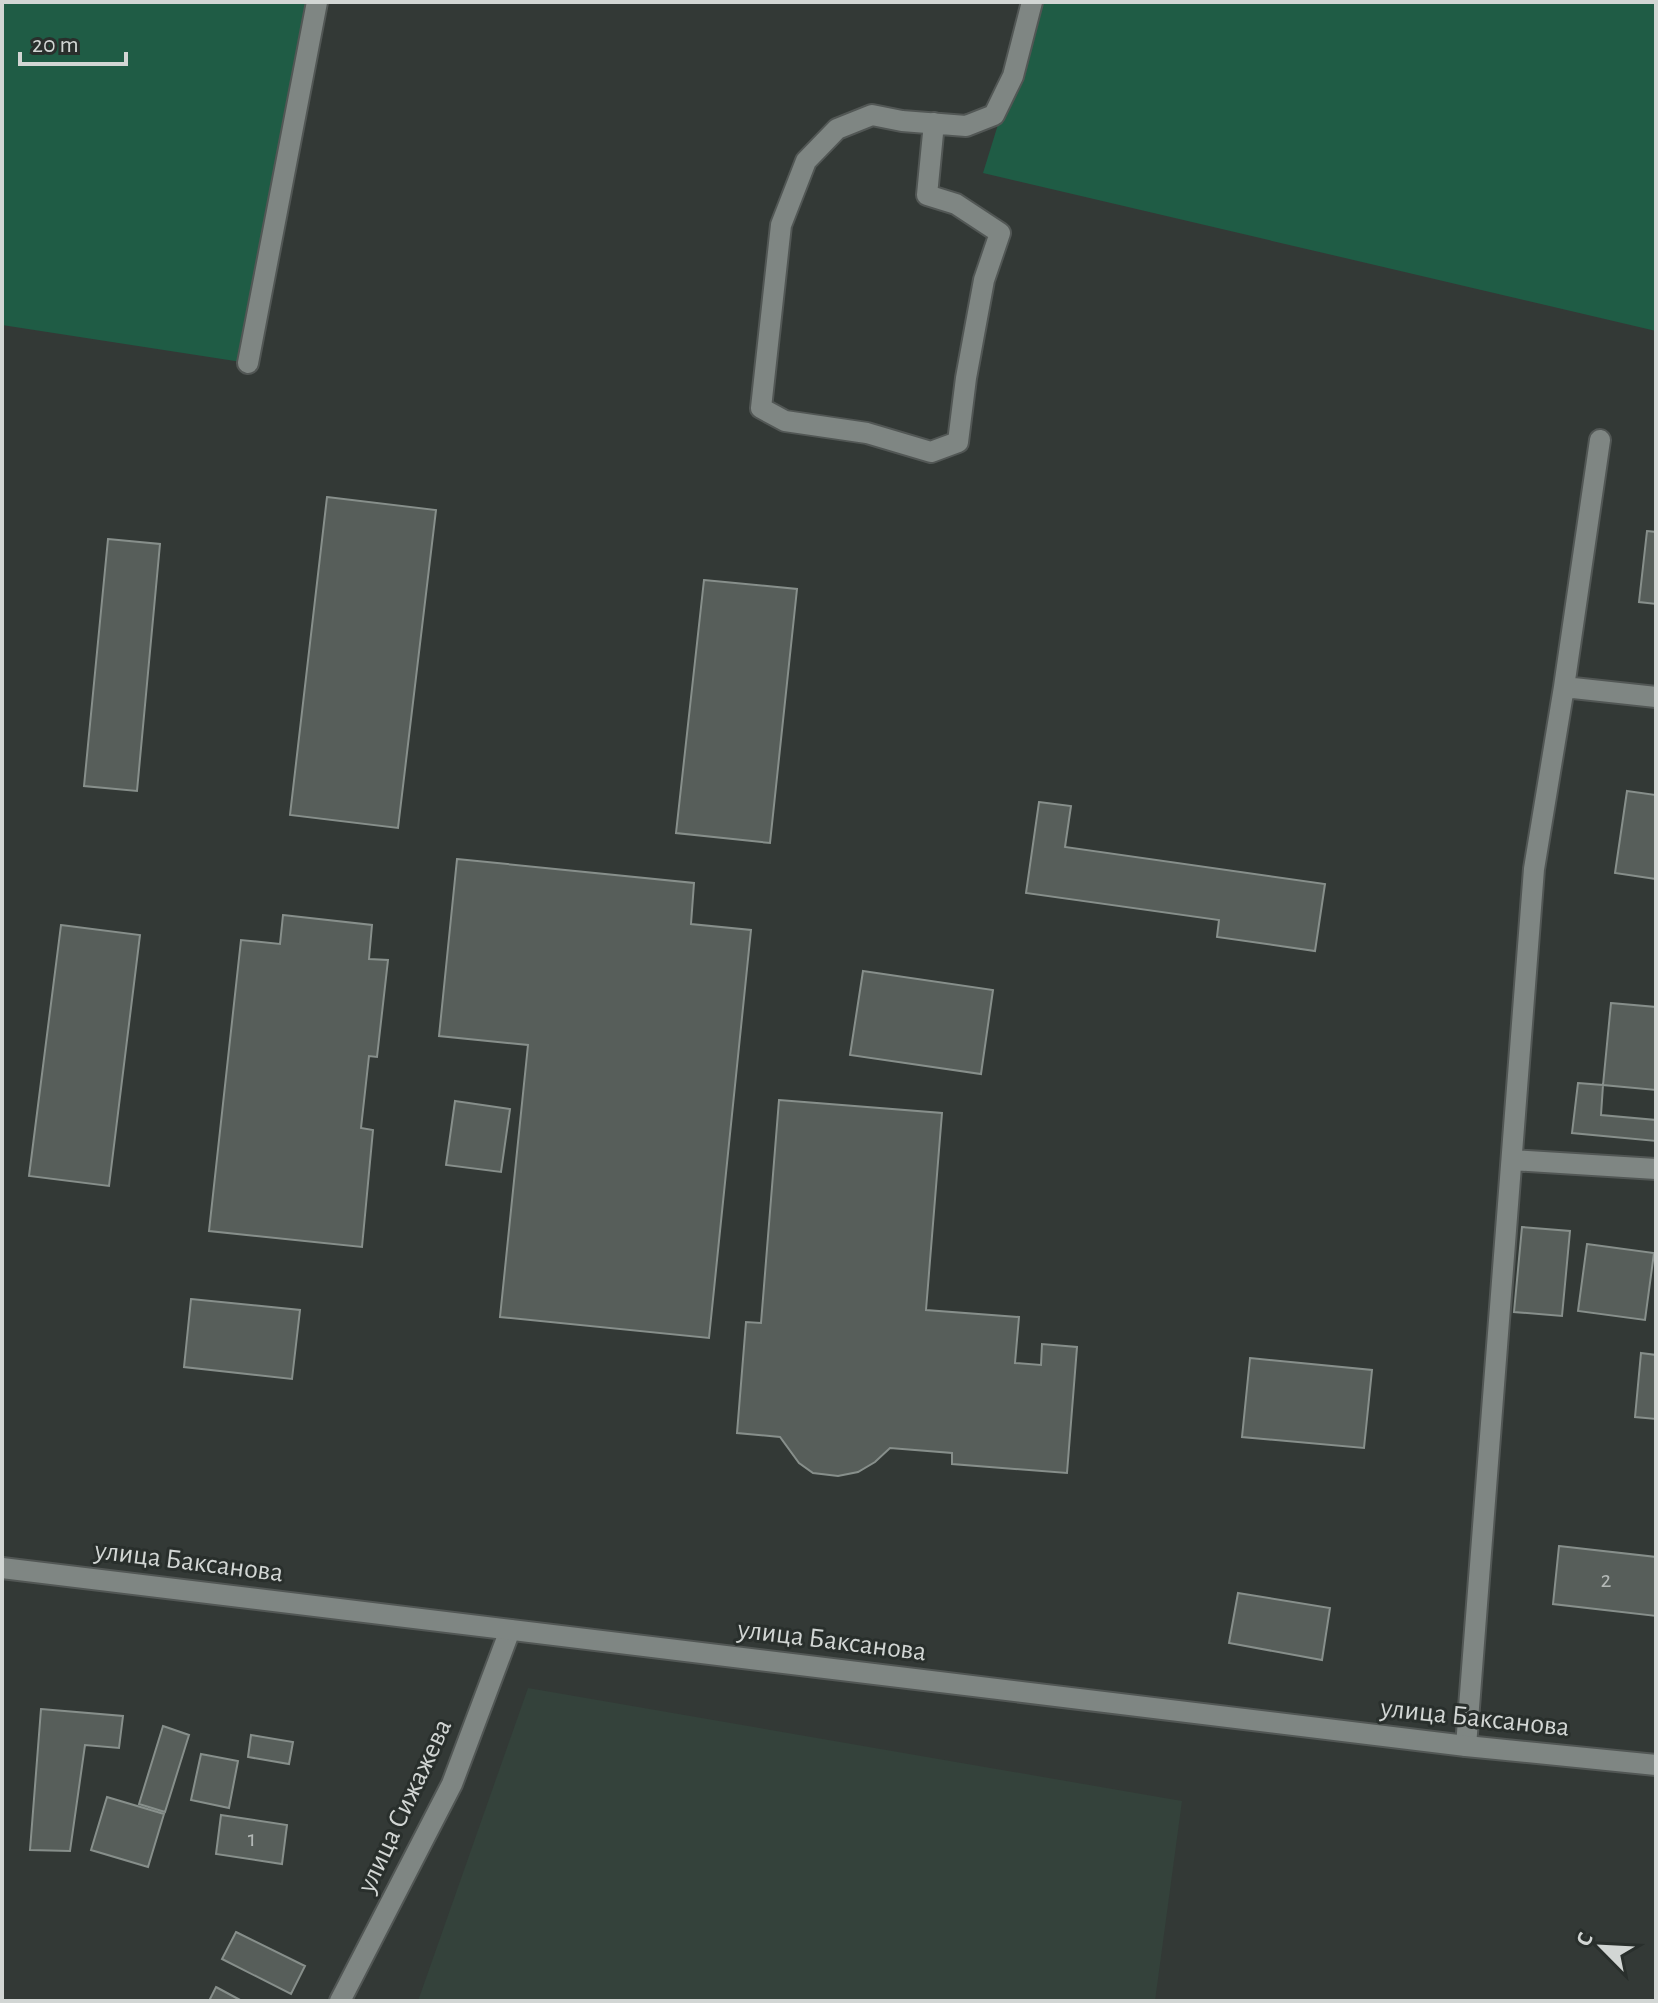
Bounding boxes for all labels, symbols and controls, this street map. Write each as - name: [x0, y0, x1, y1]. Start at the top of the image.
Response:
- scale bar: [20, 16, 126, 66]
- text: 20 m: [32, 33, 79, 57]
- street label: улица Баксанова: [92, 1536, 285, 1587]
- house number: 2: [1601, 1568, 1612, 1592]
- street label: улица Баксанова: [735, 1615, 928, 1666]
- street label: улица Баксанова: [1378, 1694, 1571, 1742]
- street label: улица Сижажева: [352, 1715, 457, 1898]
- house number: 1: [248, 1827, 256, 1851]
- north arrow: [1562, 1907, 1642, 1987]
- text: С: [1572, 1929, 1597, 1949]

